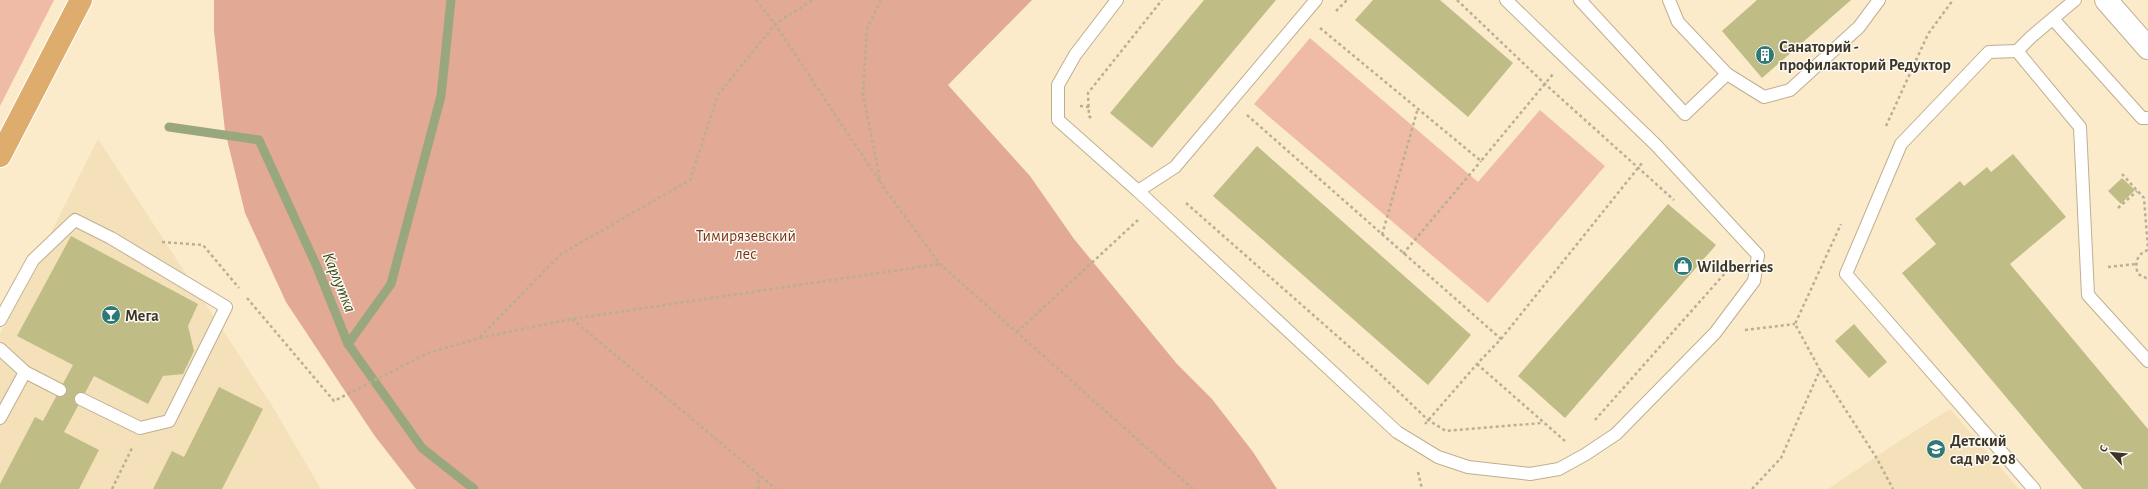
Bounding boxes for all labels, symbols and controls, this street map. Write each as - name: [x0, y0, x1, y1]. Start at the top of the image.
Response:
- place label: Санаторий - профилакторий Редуктор: [1779, 39, 1951, 74]
- building icon: Санаторий - профилакторий Редуктор: [1754, 44, 1776, 66]
- park label: Тимирязевский лес: [696, 228, 796, 262]
- water label: Карлутка: [319, 250, 359, 315]
- shop icon: Wildberries: [1672, 255, 1694, 277]
- place label: Wildberries: [1697, 259, 1773, 275]
- bar icon: Мега: [100, 304, 122, 326]
- place label: Мега: [125, 308, 159, 324]
- place label: Детский сад № 208: [1950, 433, 2016, 467]
- north arrow: [2092, 433, 2132, 473]
- school or university icon: Детский сад № 208: [1925, 438, 1947, 460]
- text: С: [2097, 443, 2110, 454]

